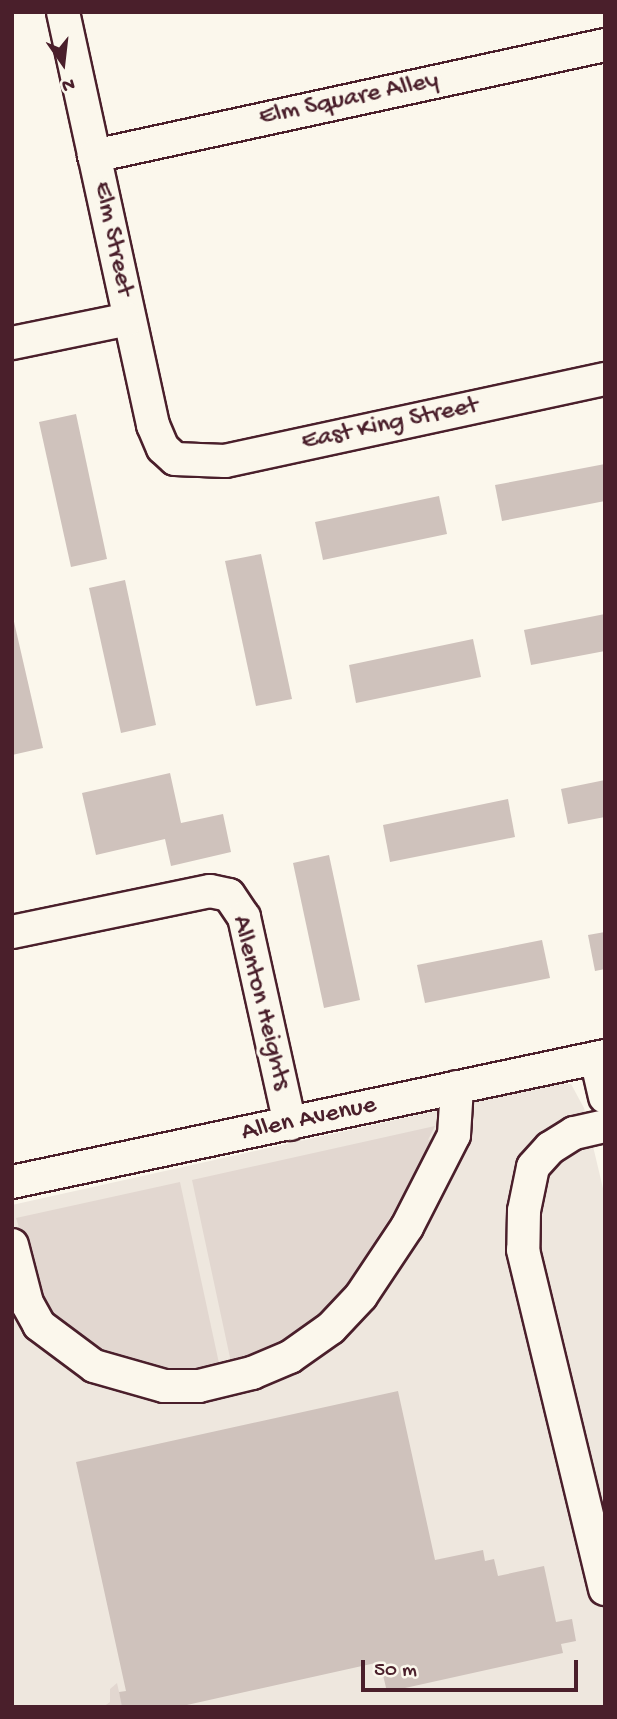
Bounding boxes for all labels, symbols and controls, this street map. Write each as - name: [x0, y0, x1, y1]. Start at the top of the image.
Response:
- north arrow: [28, 28, 98, 98]
- street label: Elm Square Alley: [256, 66, 442, 134]
- text: N: [59, 71, 77, 97]
- street label: Elm Street: [85, 179, 139, 299]
- street label: East King Street: [299, 391, 481, 459]
- street label: Allenton Heights: [223, 913, 297, 1093]
- street label: Allen Avenue: [239, 1091, 379, 1149]
- scale bar: [365, 1646, 582, 1690]
- text: 50 m: [374, 1659, 417, 1684]

